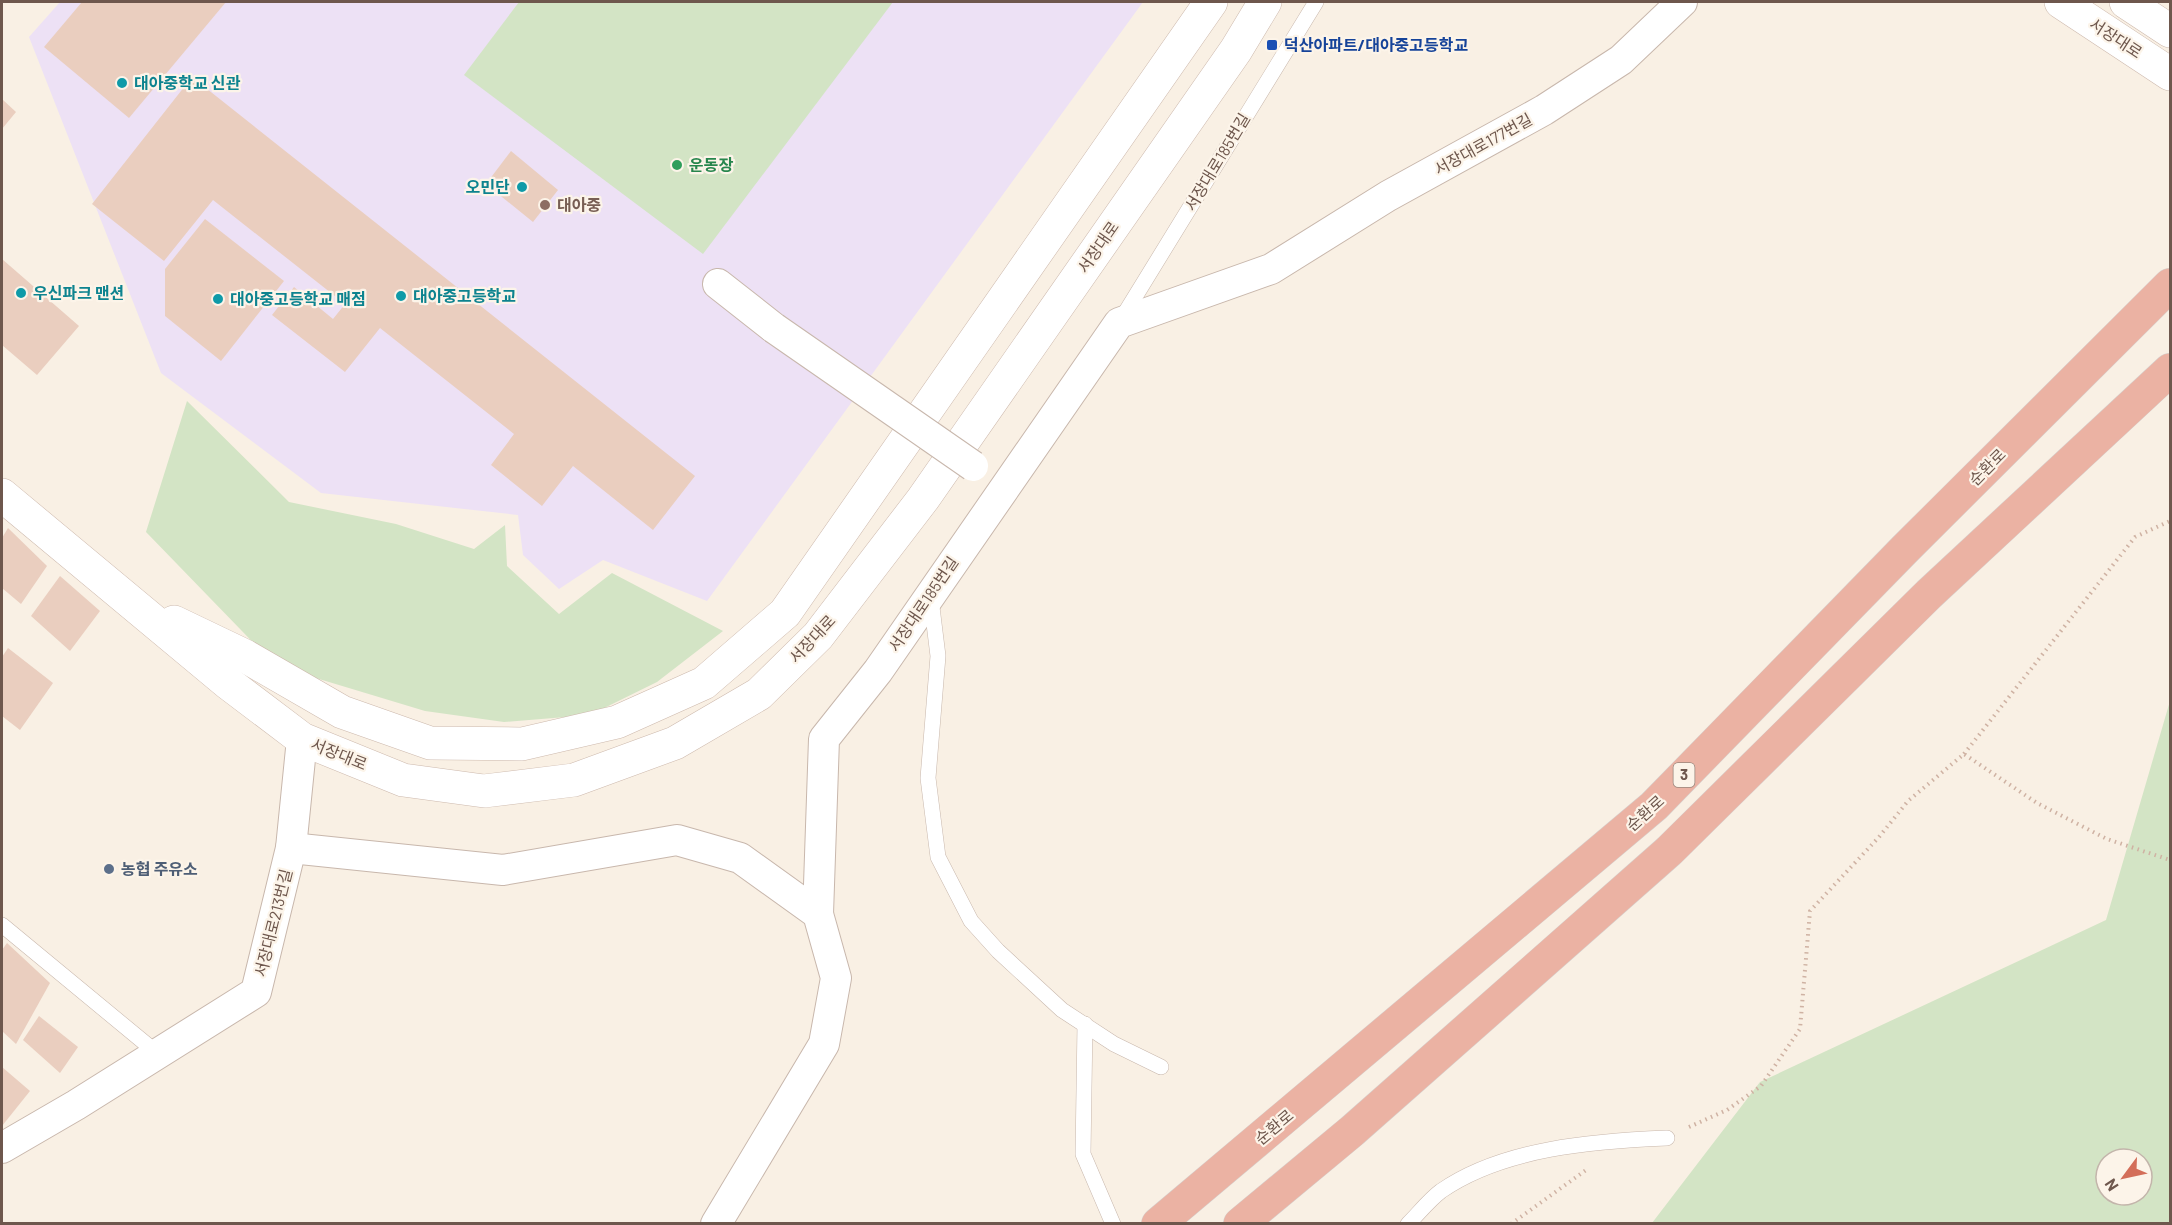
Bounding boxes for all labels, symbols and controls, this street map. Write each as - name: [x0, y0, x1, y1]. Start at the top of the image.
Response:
- street label: 서장대로: [2086, 14, 2146, 62]
- place label: 덕산아파트/대아중고등학교: [1284, 35, 1468, 54]
- marker: 덕산아파트/대아중고등학교: [1265, 38, 1279, 52]
- place label: 대아중학교 신관: [134, 73, 241, 92]
- marker: 대아중학교 신관: [115, 76, 129, 90]
- street label: 서장대로185번길: [1180, 109, 1253, 214]
- street label: 서장대로177번길: [1430, 109, 1535, 178]
- place label: 운동장: [689, 155, 733, 174]
- marker: 운동장: [670, 158, 684, 172]
- place label: 오민단: [466, 177, 510, 196]
- marker: 오민단: [515, 180, 529, 194]
- place label: 대아중: [557, 195, 601, 214]
- marker: 대아중: [538, 198, 552, 212]
- street label: 서장대로: [1073, 217, 1122, 276]
- place label: 우신파크 맨션: [33, 283, 125, 302]
- marker: 우신파크 맨션: [14, 286, 28, 300]
- place label: 대아중고등학교: [413, 286, 516, 305]
- place label: 대아중고등학교 매점: [230, 289, 366, 308]
- marker: 대아중고등학교: [394, 289, 408, 303]
- marker: 대아중고등학교 매점: [211, 292, 225, 306]
- street label: 순환로: [1964, 444, 2009, 489]
- street label: 서장대로185번길: [884, 553, 961, 655]
- street label: 서장대로: [785, 610, 839, 667]
- street label: 서장대로: [308, 734, 370, 773]
- road number: 3: [1674, 763, 1694, 787]
- street label: 순환로: [1622, 791, 1668, 834]
- place label: 농협 주유소: [121, 859, 198, 878]
- marker: 농협 주유소: [102, 862, 116, 876]
- street label: 서장대로213번길: [250, 867, 295, 979]
- street label: 순환로: [1251, 1105, 1297, 1148]
- north arrow: [2094, 1147, 2154, 1207]
- text: N: [2100, 1176, 2122, 1195]

